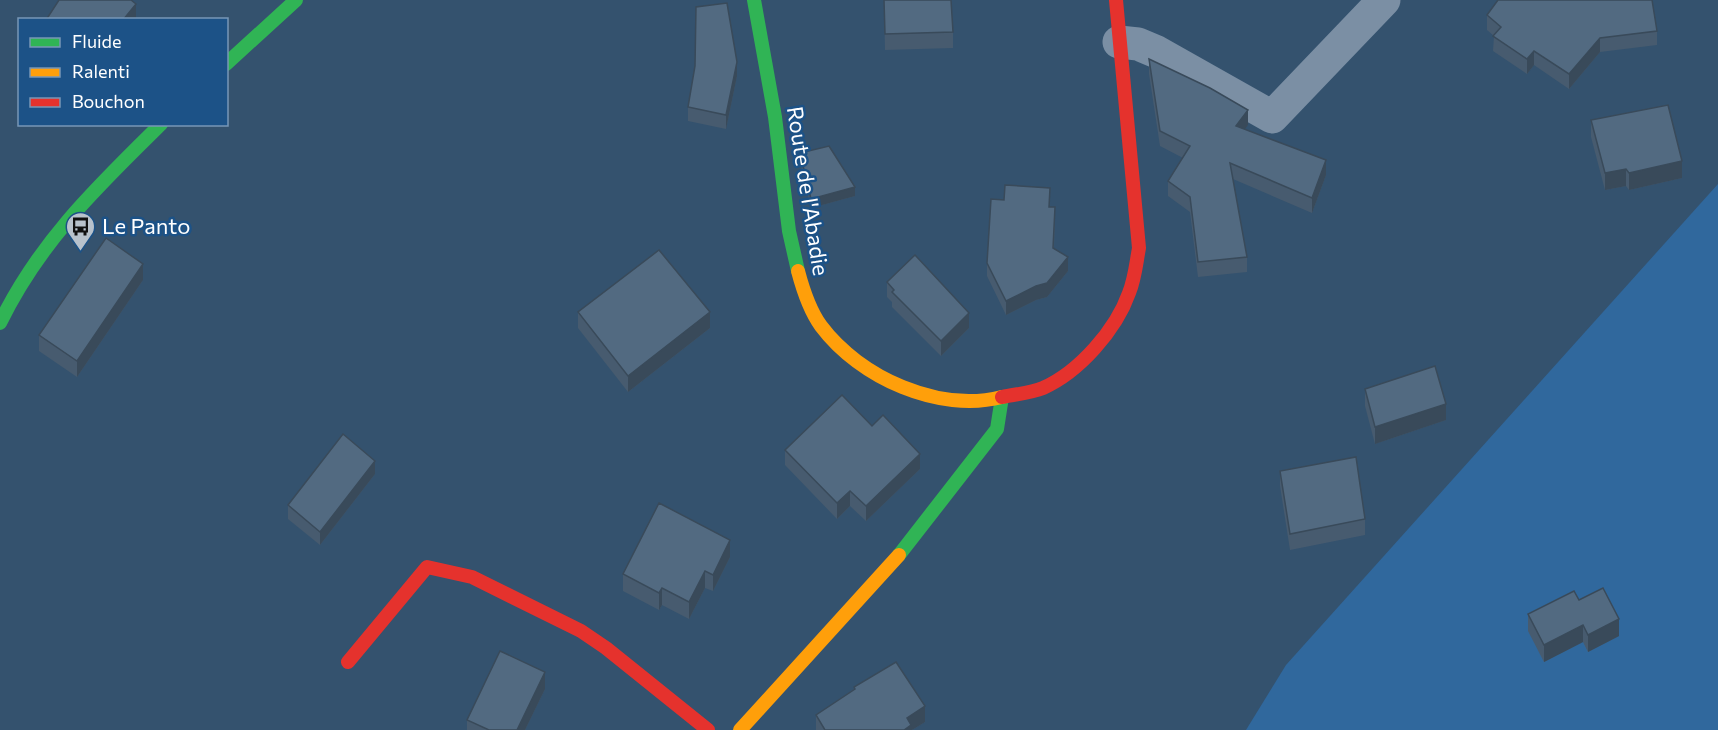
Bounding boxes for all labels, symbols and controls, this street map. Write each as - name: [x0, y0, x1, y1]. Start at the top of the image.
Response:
- legend: [18, 18, 228, 126]
- text: Fluide: [72, 30, 121, 52]
- text: Ralenti: [72, 60, 130, 82]
- text: Bouchon: [72, 90, 145, 112]
- street label: Route de l'Abadie: [782, 104, 835, 278]
- bus stop icon: Le Panto: [65, 210, 97, 252]
- place label: Le Panto: [102, 212, 190, 239]

